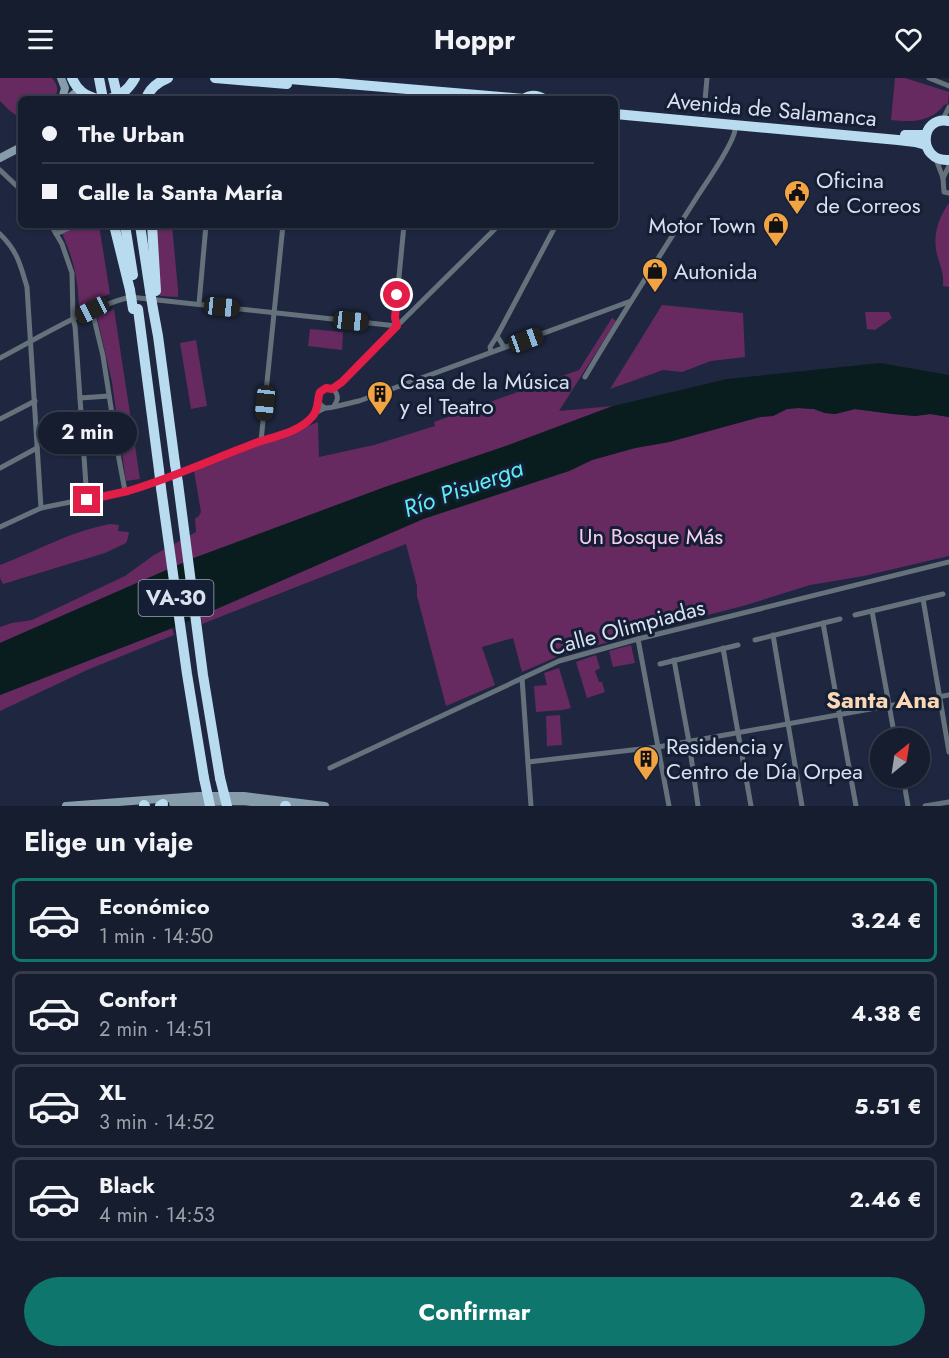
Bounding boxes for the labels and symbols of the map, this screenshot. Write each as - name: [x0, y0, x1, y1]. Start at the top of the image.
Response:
- street label: Avenida de Salamanca: [666, 84, 878, 134]
- place label: Oficina de Correos: [816, 164, 921, 221]
- public building icon: Oficina de Correos: [782, 178, 812, 216]
- place label: Motor Town: [649, 209, 756, 241]
- shop icon: Motor Town: [761, 210, 791, 248]
- place label: Autonida: [674, 255, 757, 287]
- shop icon: Autonida: [640, 256, 670, 294]
- route start: [383, 281, 410, 308]
- car: [72, 294, 112, 326]
- car: [203, 296, 241, 318]
- car: [332, 310, 370, 332]
- car: [506, 325, 546, 355]
- place label: Casa de la Música y el Teatro: [400, 365, 569, 422]
- building icon: Casa de la Música y el Teatro: [365, 379, 395, 417]
- car: [254, 384, 276, 422]
- callout: 2 min: [38, 413, 136, 455]
- water label: Río Pisuerga: [398, 450, 528, 526]
- route end: [73, 486, 100, 513]
- park label: Un Bosque Más: [579, 520, 723, 552]
- road number: VA-30: [138, 580, 213, 616]
- street label: Calle Olimpiadas: [546, 591, 708, 663]
- district label: Santa Ana: [826, 682, 940, 717]
- north arrow: [870, 728, 930, 788]
- place label: Residencia y Centro de Día Orpea: [666, 730, 863, 787]
- building icon: Residencia y Centro de Día Orpea: [631, 744, 661, 782]

